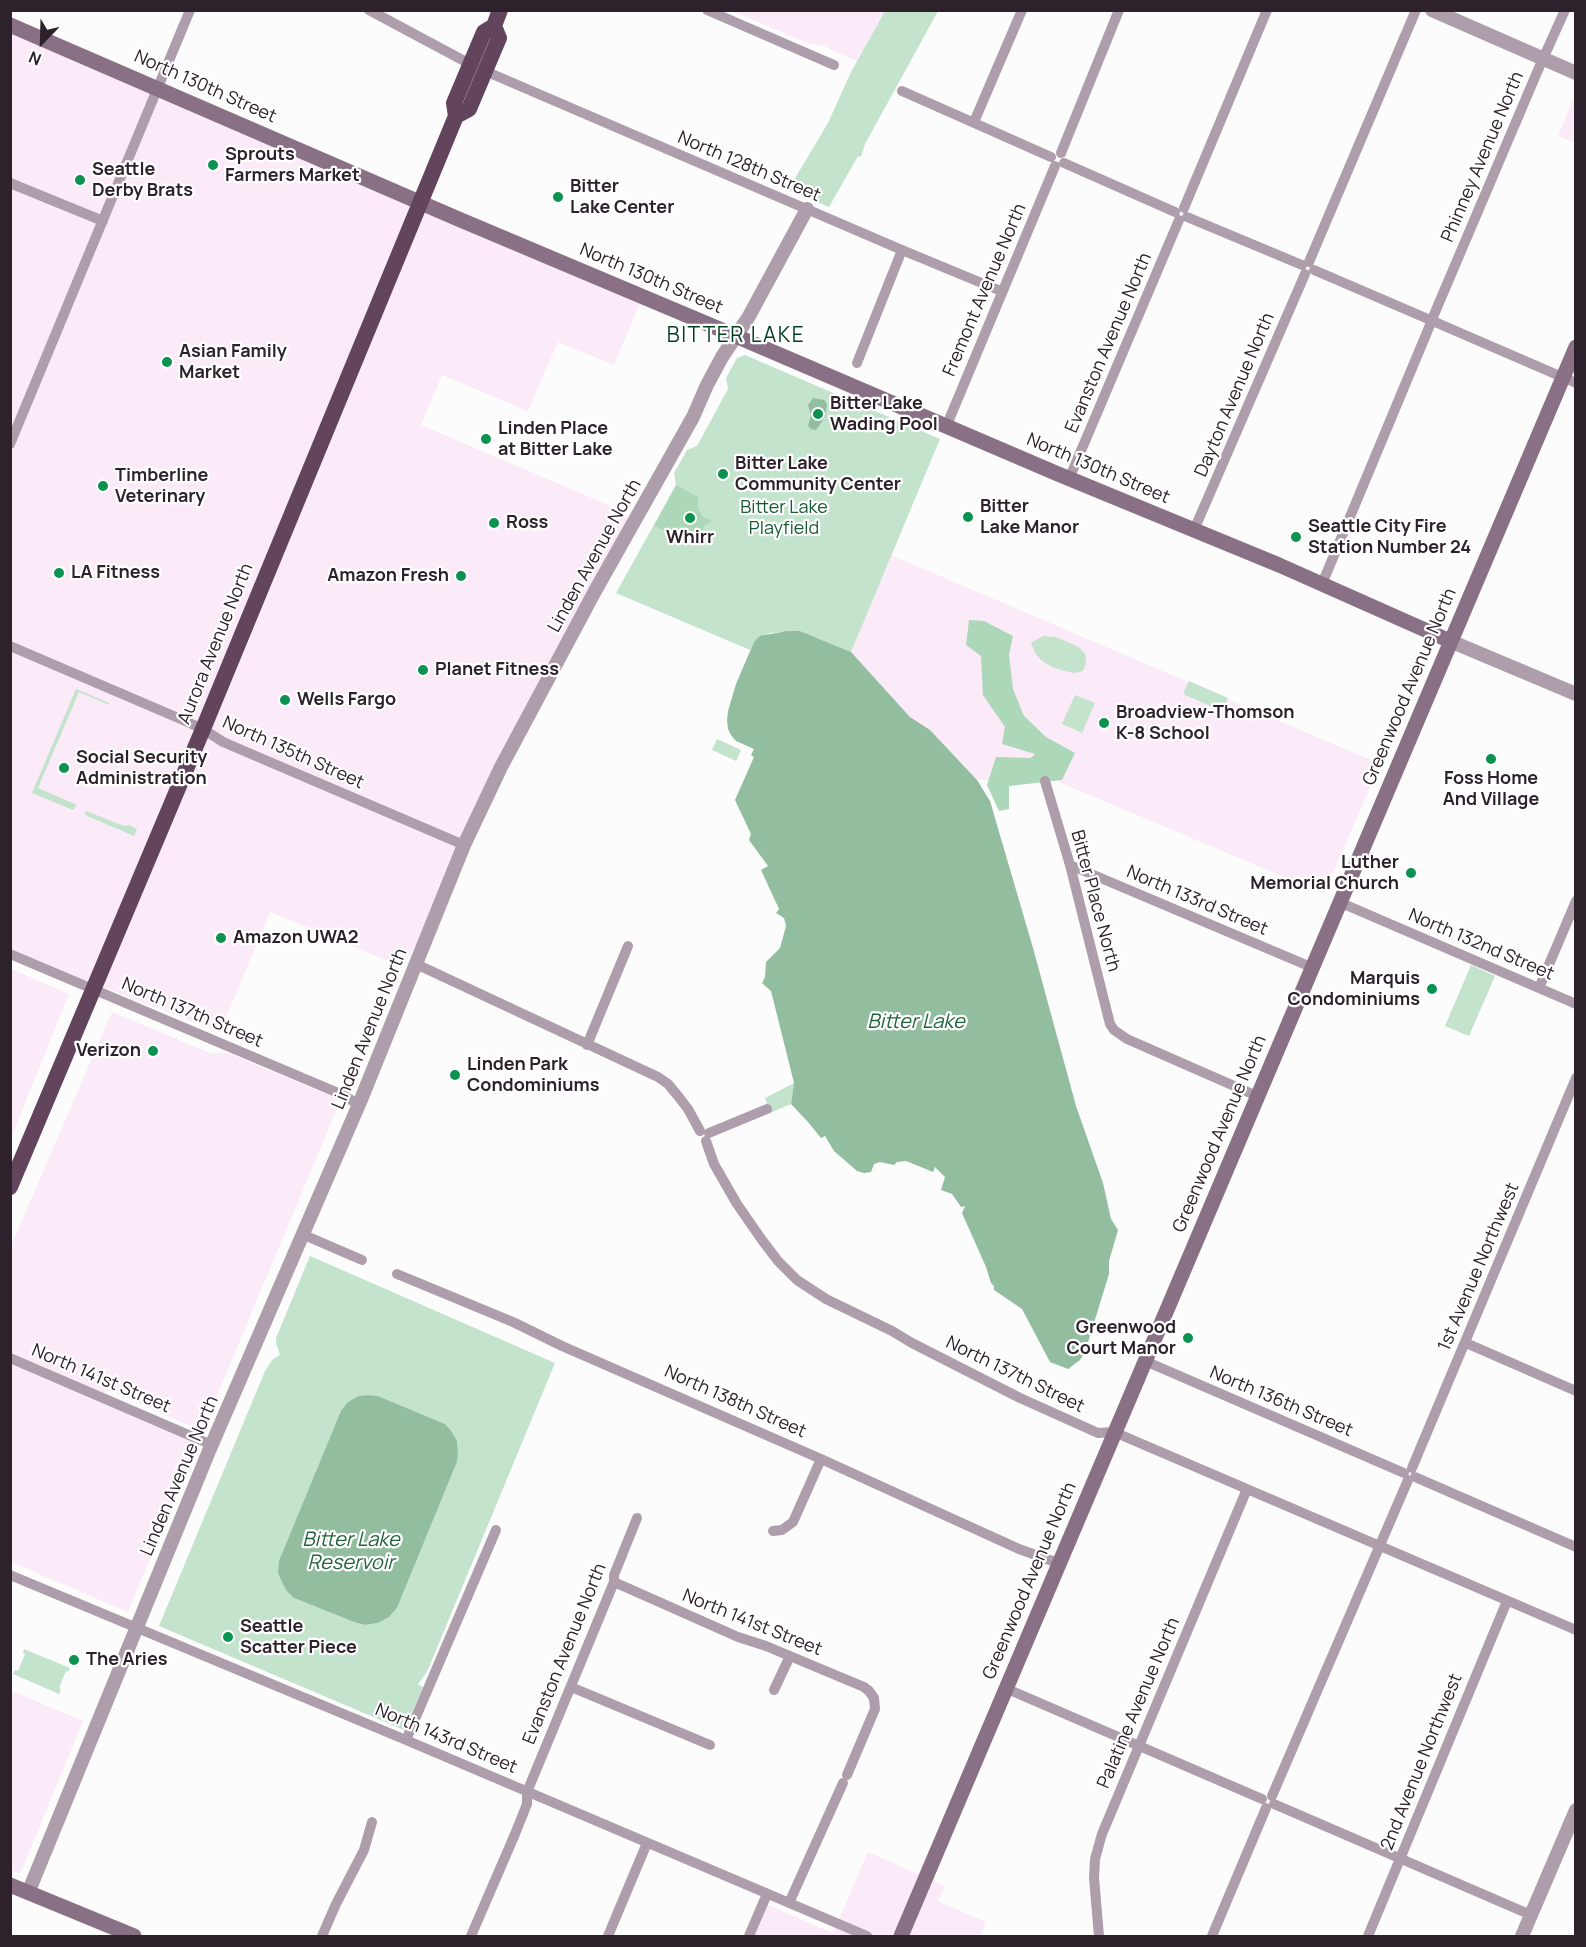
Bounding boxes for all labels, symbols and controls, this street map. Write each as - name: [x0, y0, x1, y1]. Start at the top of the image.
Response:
- north arrow: [12, 12, 72, 72]
- text: N: [25, 46, 45, 71]
- street label: North 130th Street: [131, 46, 279, 128]
- street label: Phinney Avenue North: [1437, 69, 1529, 245]
- street label: North 128th Street: [674, 127, 824, 207]
- place label: Sprouts Farmers Market: [225, 144, 360, 186]
- marker: Sprouts Farmers Market: [206, 158, 220, 172]
- place label: Seattle Derby Brats: [92, 159, 193, 201]
- marker: Seattle Derby Brats: [73, 173, 87, 187]
- place label: Bitter Lake Center: [570, 176, 674, 219]
- marker: Bitter Lake Center: [551, 190, 565, 204]
- street label: Fremont Avenue North: [939, 200, 1031, 380]
- street label: North 130th Street: [576, 239, 726, 319]
- street label: Evanston Avenue North: [1061, 250, 1157, 436]
- street label: Dayton Avenue North: [1191, 310, 1279, 480]
- district label: BITTER LAKE: [667, 323, 805, 349]
- place label: Asian Family Market: [179, 341, 287, 384]
- marker: Asian Family Market: [160, 355, 174, 369]
- place label: Bitter Lake Wading Pool: [830, 393, 938, 436]
- marker: Bitter Lake Wading Pool: [811, 407, 825, 421]
- place label: Linden Place at Bitter Lake: [498, 418, 613, 460]
- street label: North 130th Street: [1023, 429, 1173, 509]
- marker: Linden Place at Bitter Lake: [479, 432, 493, 446]
- place label: Bitter Lake Community Center: [735, 453, 901, 496]
- place label: Timberline Veterinary: [115, 465, 208, 508]
- marker: Bitter Lake Community Center: [716, 467, 730, 481]
- street label: Linden Avenue North: [544, 476, 646, 636]
- marker: Timberline Veterinary: [96, 479, 110, 493]
- place label: Bitter Lake Manor: [980, 496, 1079, 538]
- park label: Bitter Lake Playfield: [740, 497, 828, 540]
- marker: Bitter Lake Manor: [961, 510, 975, 524]
- marker: Whirr: [683, 511, 697, 525]
- place label: Ross: [506, 512, 548, 534]
- marker: Ross: [487, 516, 501, 530]
- place label: Seattle City Fire Station Number 24: [1308, 516, 1471, 558]
- place label: Whirr: [666, 527, 714, 549]
- marker: Seattle City Fire Station Number 24: [1289, 530, 1303, 544]
- street label: Aurora Avenue North: [174, 561, 258, 727]
- place label: LA Fitness: [71, 562, 160, 584]
- place label: Amazon Fresh: [327, 565, 449, 587]
- marker: LA Fitness: [52, 566, 66, 580]
- marker: Amazon Fresh: [454, 569, 468, 583]
- street label: Greenwood Avenue North: [1359, 585, 1461, 789]
- place label: Planet Fitness: [435, 659, 559, 681]
- marker: Planet Fitness: [416, 663, 430, 677]
- place label: Wells Fargo: [297, 689, 396, 711]
- marker: Wells Fargo: [278, 693, 292, 707]
- place label: Broadview-Thomson K-8 School: [1116, 702, 1295, 744]
- street label: North 135th Street: [219, 712, 367, 794]
- marker: Broadview-Thomson K-8 School: [1097, 716, 1111, 730]
- place label: Social Security Administration: [76, 747, 207, 789]
- marker: Foss Home And Village: [1484, 752, 1498, 766]
- marker: Social Security Administration: [57, 761, 71, 775]
- place label: Foss Home And Village: [1443, 768, 1539, 810]
- street label: Bitter Place North: [1066, 828, 1124, 974]
- place label: Luther Memorial Church: [1250, 852, 1399, 894]
- street label: North 133rd Street: [1123, 861, 1271, 941]
- marker: Luther Memorial Church: [1404, 866, 1418, 880]
- street label: North 132nd Street: [1405, 905, 1557, 985]
- place label: Amazon UWA2: [233, 927, 359, 949]
- marker: Amazon UWA2: [214, 931, 228, 945]
- street label: Linden Avenue North: [328, 945, 412, 1113]
- place label: Marquis Condominiums: [1288, 968, 1420, 1010]
- street label: North 137th Street: [118, 973, 266, 1053]
- marker: Marquis Condominiums: [1425, 982, 1439, 996]
- water label: Bitter Lake: [867, 1010, 965, 1034]
- street label: Greenwood Avenue North: [1169, 1032, 1271, 1236]
- place label: Verizon: [76, 1040, 141, 1062]
- marker: Verizon: [146, 1044, 160, 1058]
- place label: Linden Park Condominiums: [467, 1054, 599, 1096]
- marker: Linden Park Condominiums: [448, 1068, 462, 1082]
- street label: 1st Avenue Northwest: [1434, 1180, 1524, 1354]
- place label: Greenwood Court Manor: [1067, 1317, 1176, 1360]
- marker: Greenwood Court Manor: [1181, 1331, 1195, 1345]
- street label: North 137th Street: [942, 1332, 1088, 1418]
- street label: North 141st Street: [28, 1340, 174, 1418]
- street label: North 138th Street: [661, 1361, 809, 1443]
- street label: North 136th Street: [1206, 1362, 1356, 1442]
- street label: Linden Avenue North: [136, 1393, 224, 1559]
- street label: Greenwood Avenue North: [979, 1479, 1081, 1683]
- water label: Bitter Lake Reservoir: [302, 1528, 400, 1575]
- street label: Evanston Avenue North: [519, 1560, 611, 1748]
- street label: North 141st Street: [679, 1585, 825, 1661]
- street label: Palatine Avenue North: [1093, 1614, 1185, 1792]
- place label: Seattle Scatter Piece: [240, 1616, 357, 1658]
- marker: Seattle Scatter Piece: [221, 1630, 235, 1644]
- place label: The Aries: [86, 1649, 167, 1671]
- marker: The Aries: [67, 1653, 81, 1667]
- street label: 2nd Avenue Northwest: [1377, 1671, 1467, 1853]
- street label: North 143rd Street: [372, 1699, 520, 1779]

